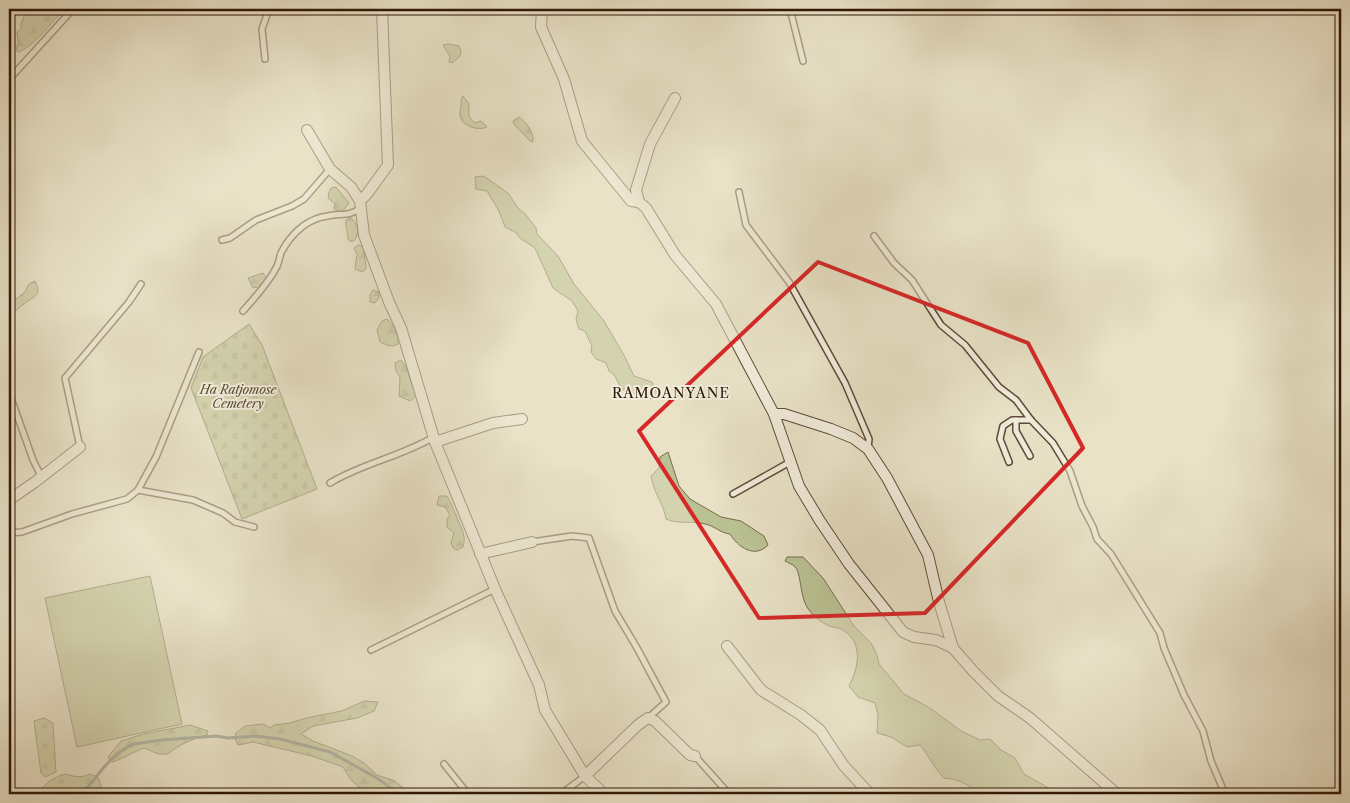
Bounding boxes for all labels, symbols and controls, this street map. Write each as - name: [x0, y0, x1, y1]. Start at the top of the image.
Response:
- park label: Ha Ratjomose Cemetery: [199, 382, 278, 411]
- district label: RAMOANYANE: [612, 384, 730, 402]

